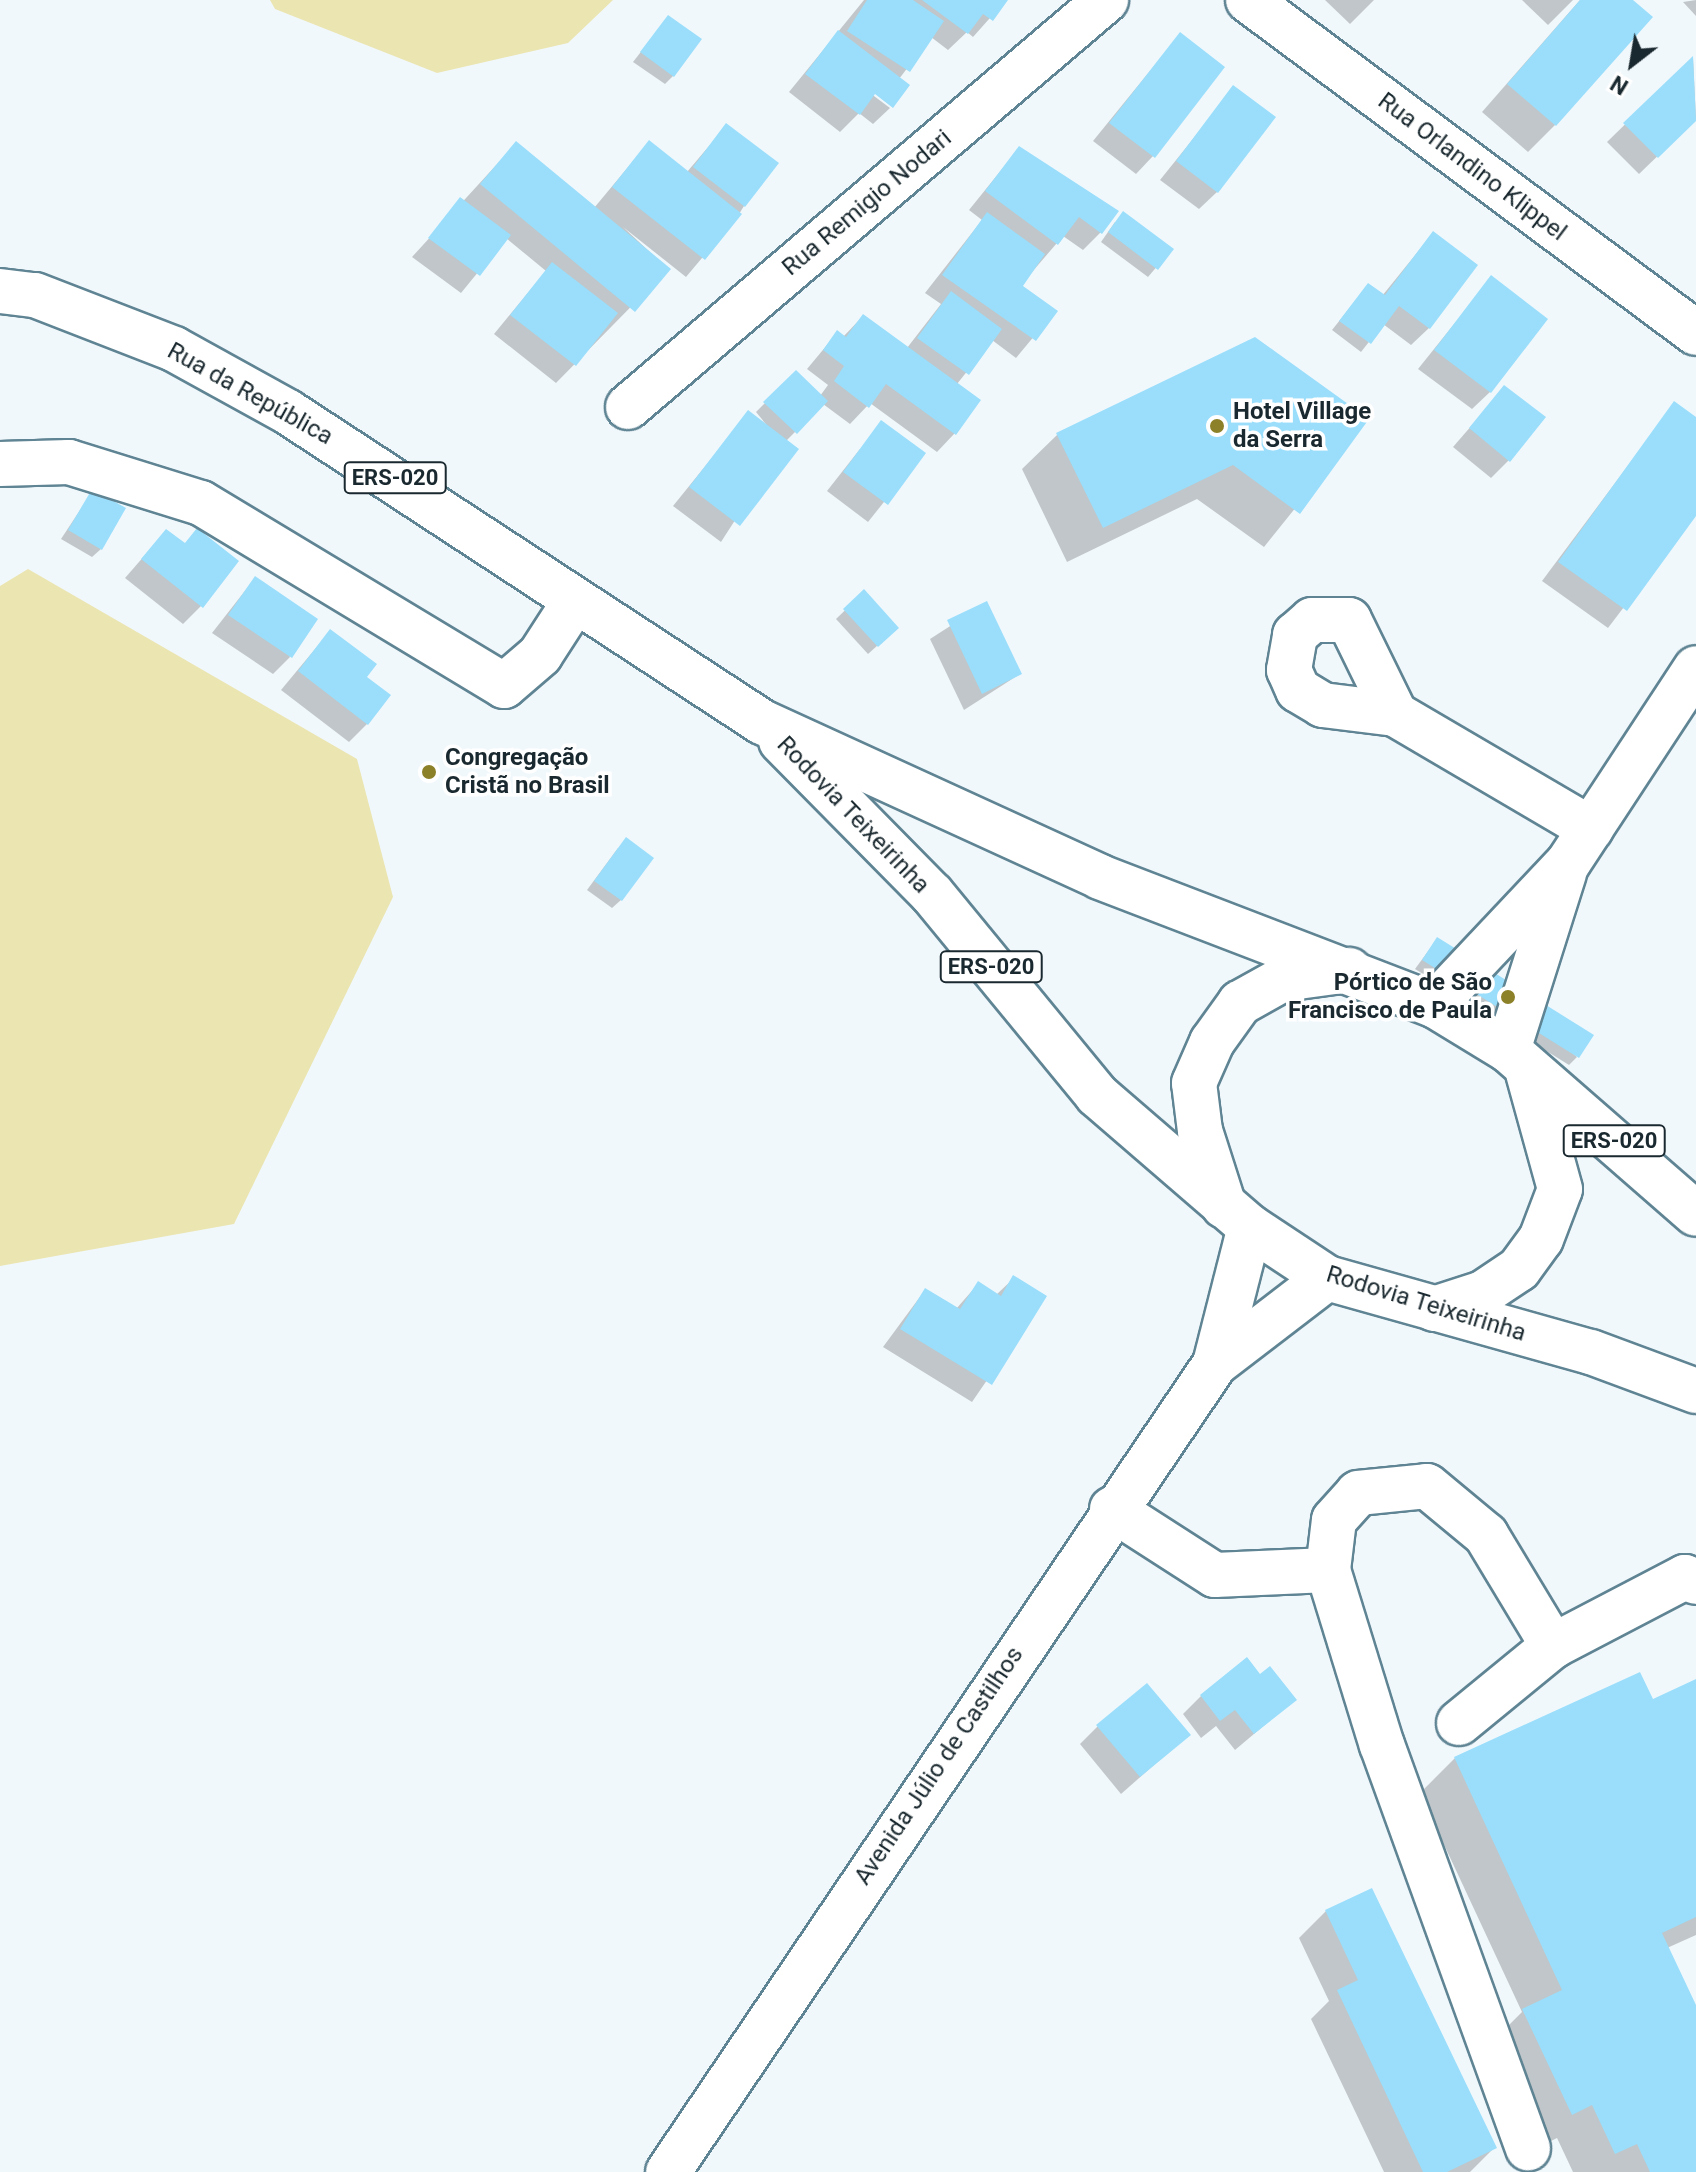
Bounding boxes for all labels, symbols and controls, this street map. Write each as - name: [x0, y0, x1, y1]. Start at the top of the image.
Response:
- north arrow: [1592, 24, 1672, 104]
- text: N: [1606, 70, 1632, 100]
- street label: Rua Orlandino Klippel: [1372, 87, 1572, 247]
- street label: Rua Remigio Nodari: [777, 124, 957, 282]
- street label: Rua da República: [162, 337, 338, 451]
- place label: Hotel Village da Serra: [1233, 398, 1371, 454]
- marker: Hotel Village da Serra: [1208, 417, 1226, 435]
- road number: ERS-020: [343, 460, 447, 496]
- street label: Rodovia Teixeirinha: [771, 730, 935, 900]
- place label: Congregação Cristã no Brasil: [445, 744, 610, 800]
- marker: Congregação Cristã no Brasil: [420, 763, 438, 781]
- road number: ERS-020: [939, 949, 1043, 985]
- place label: Pórtico de São Francisco de Paula: [1288, 969, 1492, 1025]
- marker: Pórtico de São Francisco de Paula: [1499, 988, 1517, 1006]
- road number: ERS-020: [1562, 1123, 1666, 1159]
- street label: Rodovia Teixeirinha: [1323, 1260, 1529, 1348]
- street label: Avenida Júlio de Castilhos: [849, 1642, 1029, 1890]

